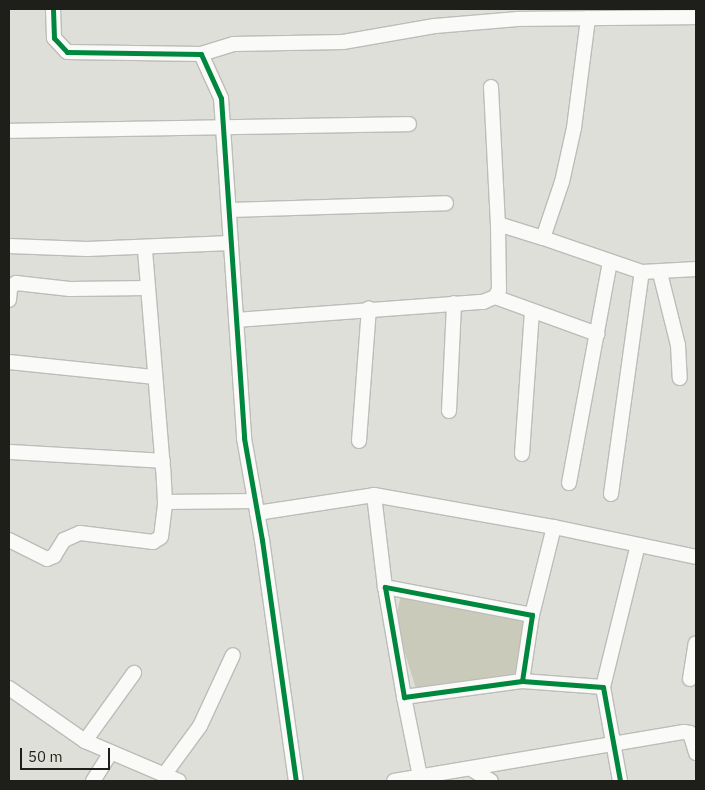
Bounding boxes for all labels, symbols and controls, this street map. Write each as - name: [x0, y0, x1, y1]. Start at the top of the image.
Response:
- scale bar: [22, 738, 112, 770]
- text: 50 m: [28, 747, 63, 766]

